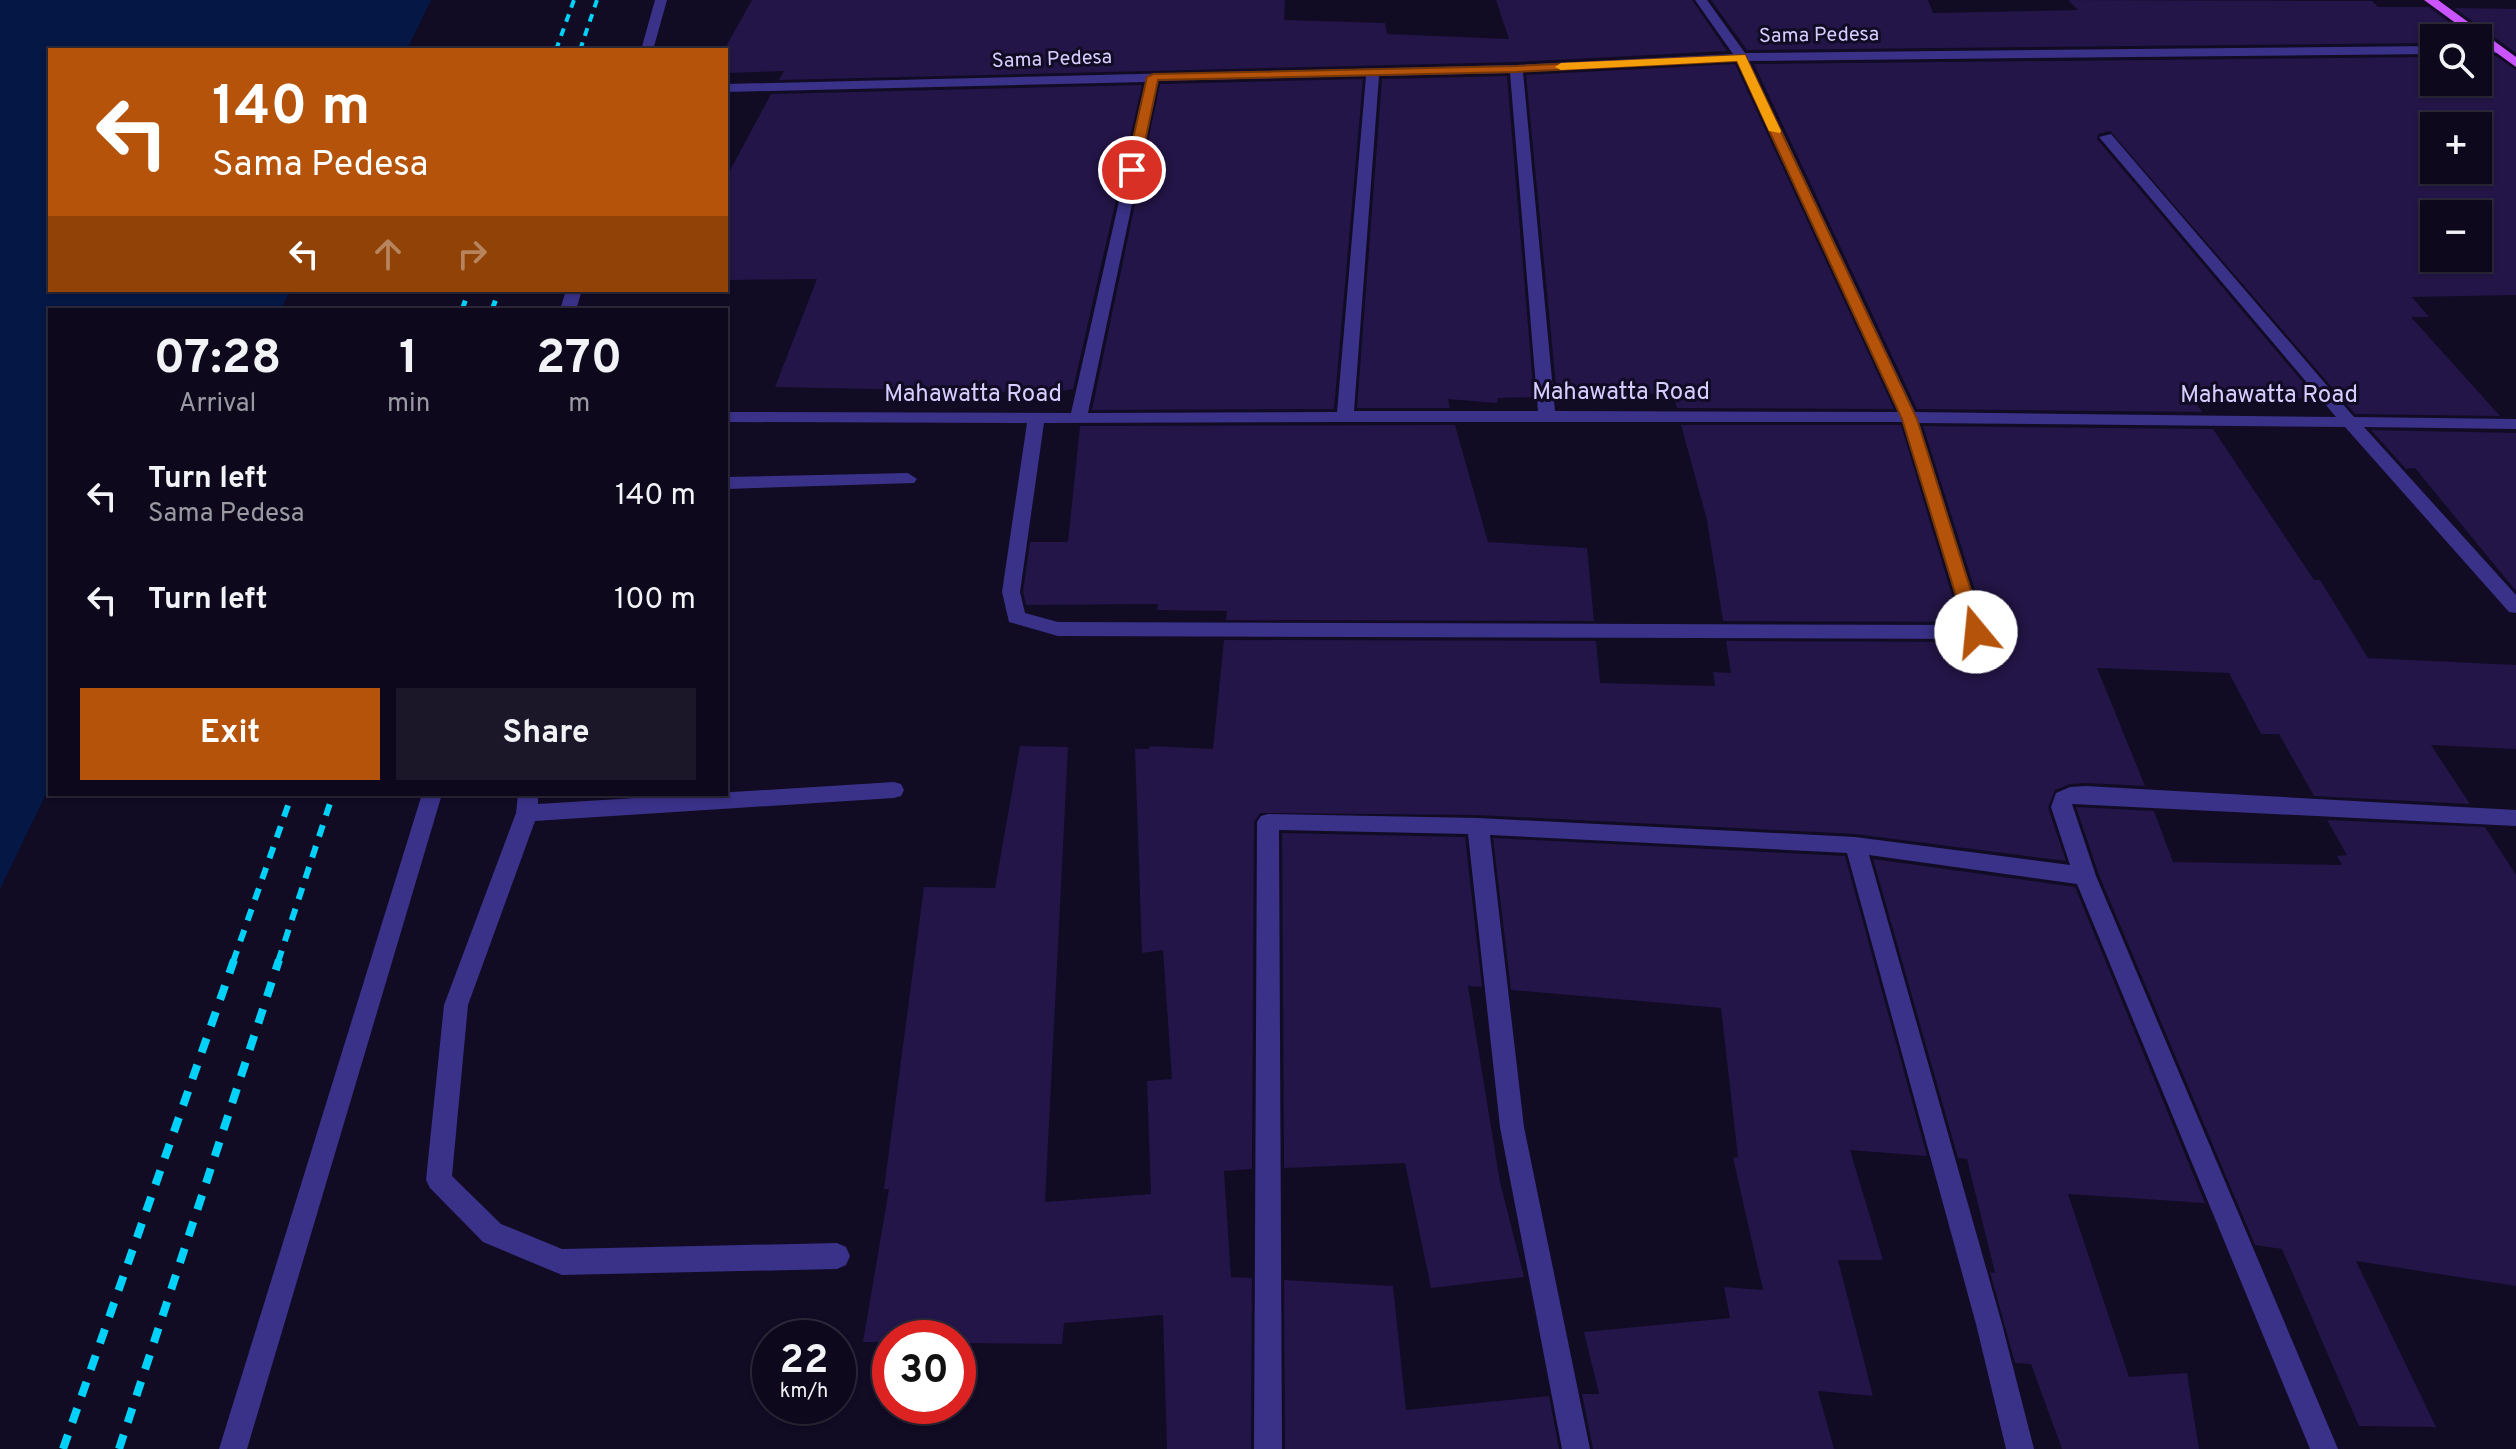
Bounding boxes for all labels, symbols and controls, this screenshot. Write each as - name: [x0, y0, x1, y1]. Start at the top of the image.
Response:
- street label: Sama Pedesa: [1759, 22, 1879, 50]
- map controls: [2420, 24, 2492, 272]
- button: search: [2420, 24, 2492, 96]
- street label: Sama Pedesa: [991, 45, 1113, 75]
- text: 140 m: [212, 74, 370, 144]
- icon: left: [80, 80, 184, 184]
- button: +: [2420, 112, 2492, 184]
- pin: [1098, 136, 1166, 204]
- text: Sama Pedesa: [212, 143, 429, 189]
- icon: arrive: [1110, 148, 1154, 192]
- button: −: [2420, 200, 2492, 272]
- icon: left: [282, 232, 326, 276]
- icon: ahead: [366, 232, 410, 276]
- icon: right: [450, 232, 494, 276]
- text: 07:28: [154, 330, 281, 390]
- text: 1: [399, 330, 418, 390]
- text: 270: [536, 330, 622, 390]
- street label: Mahawatta Road: [1532, 378, 1710, 408]
- street label: Mahawatta Road: [884, 380, 1062, 410]
- street label: Mahawatta Road: [2180, 381, 2358, 411]
- text: Arrival: [179, 388, 256, 421]
- text: min: [387, 388, 430, 421]
- text: m: [568, 388, 590, 421]
- text: Turn left: [148, 461, 268, 498]
- icon: left: [80, 474, 124, 518]
- text: 140 m: [615, 478, 696, 515]
- text: Sama Pedesa: [148, 498, 304, 531]
- icon: left: [80, 578, 124, 622]
- text: Turn left: [148, 582, 268, 619]
- text: 100 m: [614, 582, 696, 619]
- position arrow: [1934, 590, 2018, 674]
- button: Exit: [80, 688, 380, 780]
- button: Share: [396, 688, 696, 780]
- speed limit sign: 30: [872, 1320, 976, 1424]
- text: 22: [780, 1337, 828, 1387]
- text: km/h: [780, 1379, 828, 1405]

